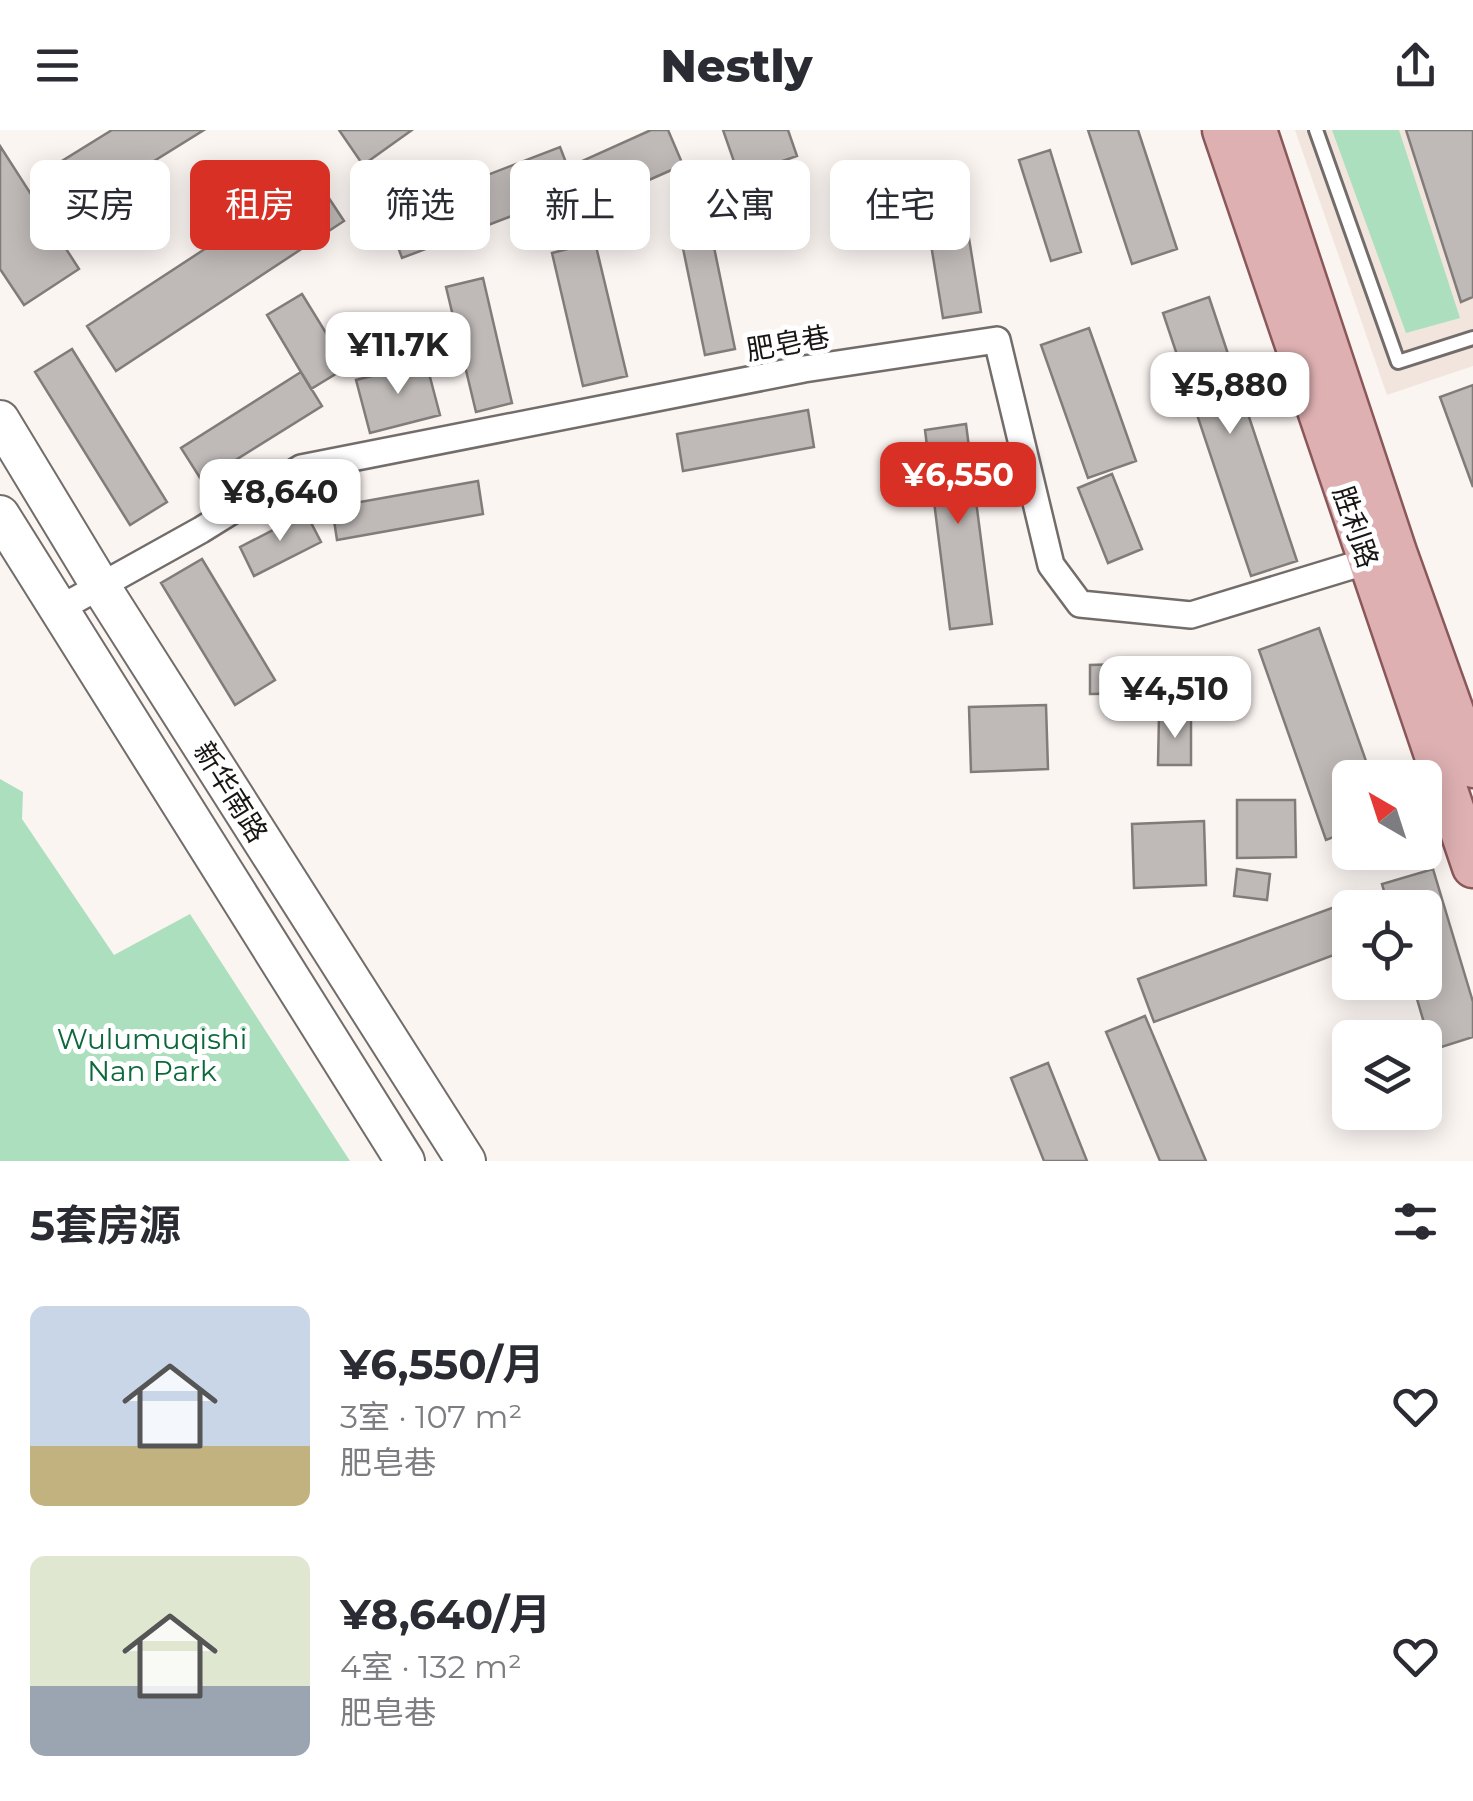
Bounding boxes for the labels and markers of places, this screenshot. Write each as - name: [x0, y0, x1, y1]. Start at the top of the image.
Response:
- pin: ¥11.7K: [317, 312, 479, 397]
- pin: ¥5,880: [1149, 352, 1311, 437]
- pin: ¥6,550: [877, 442, 1039, 527]
- pin: ¥8,640: [199, 459, 361, 544]
- pin: ¥4,510: [1094, 656, 1256, 741]

